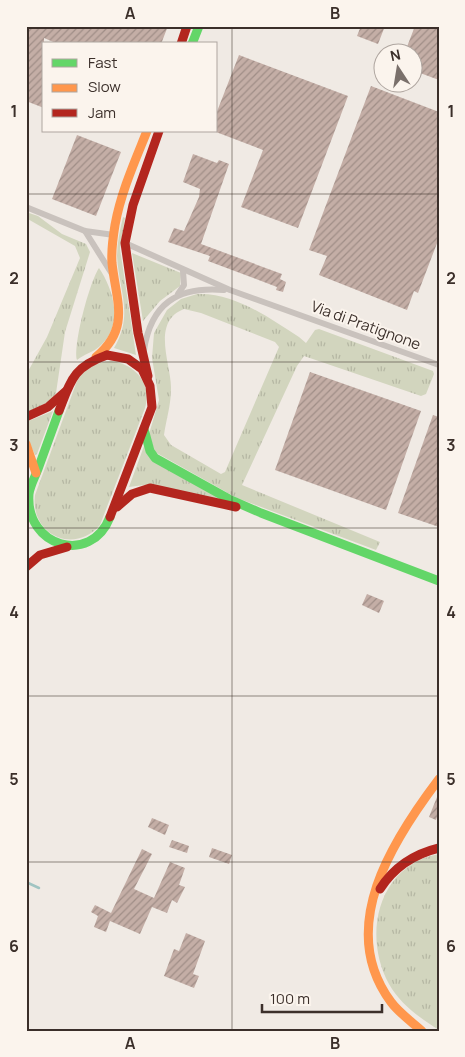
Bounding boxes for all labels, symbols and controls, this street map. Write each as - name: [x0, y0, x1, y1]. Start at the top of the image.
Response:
- text: A: [125, 2, 136, 24]
- text: B: [330, 2, 340, 24]
- legend: [42, 42, 218, 132]
- north arrow: [372, 42, 422, 92]
- text: N: [388, 44, 402, 65]
- text: Fast: [88, 52, 117, 73]
- text: Slow: [88, 76, 121, 97]
- text: 1: [10, 100, 18, 122]
- text: 1: [447, 100, 455, 122]
- text: Jam: [88, 102, 116, 123]
- text: 2: [9, 267, 19, 289]
- text: 2: [446, 267, 456, 289]
- street label: Via di Pratignone: [308, 295, 424, 355]
- text: 3: [9, 434, 19, 456]
- text: 3: [446, 434, 456, 456]
- text: 4: [9, 601, 19, 623]
- text: 4: [446, 601, 456, 623]
- text: 5: [9, 768, 19, 790]
- text: 5: [446, 768, 456, 790]
- text: 6: [9, 935, 19, 957]
- text: 6: [446, 935, 456, 957]
- scale bar: [262, 982, 382, 1014]
- text: 100 m: [270, 988, 310, 1009]
- text: A: [125, 1032, 136, 1054]
- text: B: [330, 1032, 340, 1054]

